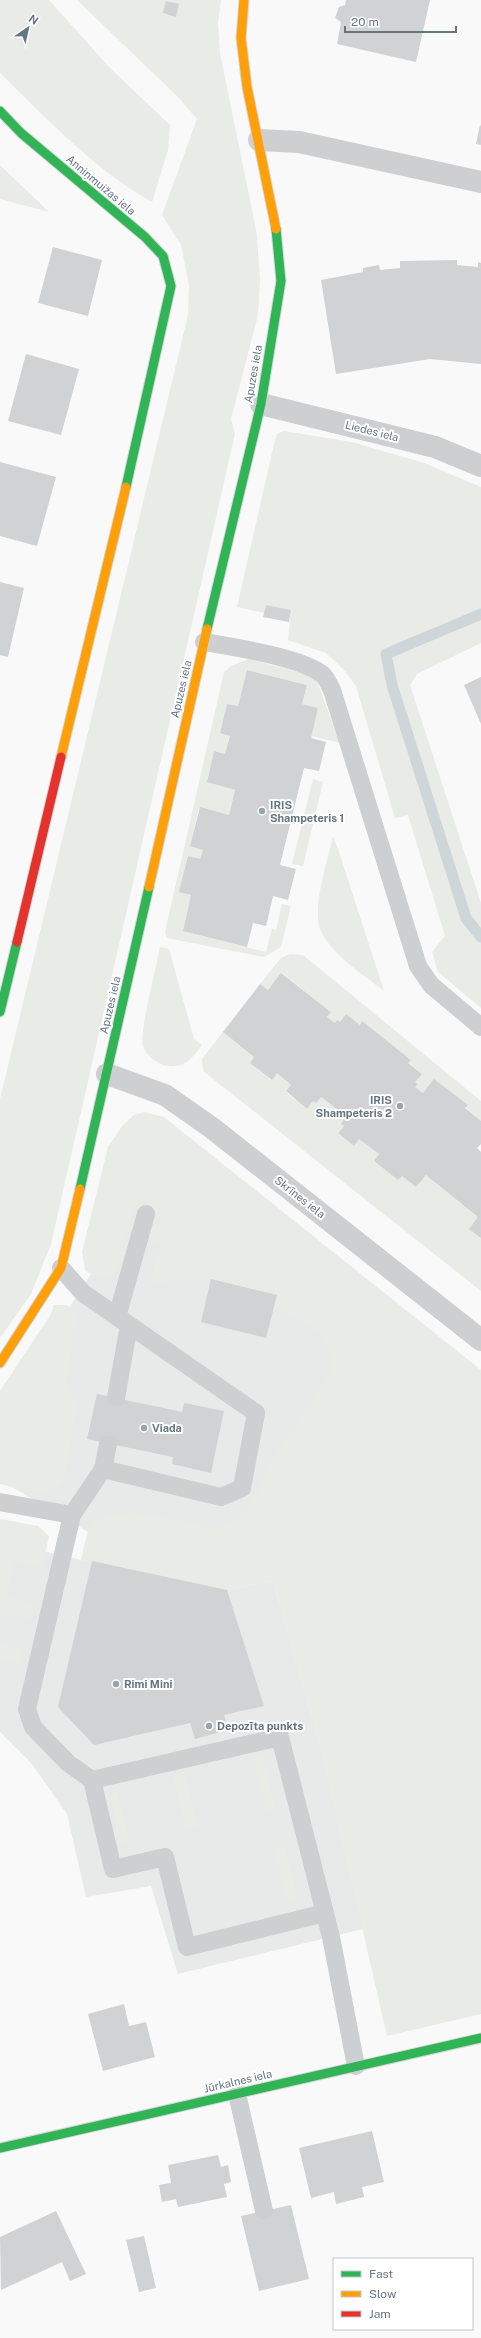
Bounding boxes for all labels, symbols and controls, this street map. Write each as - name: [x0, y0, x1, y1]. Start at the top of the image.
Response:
- north arrow: [8, 8, 48, 48]
- scale bar: [345, 8, 456, 34]
- text: N: [27, 12, 41, 27]
- text: 20 m: [351, 15, 379, 29]
- street label: Anniņmuižas iela: [64, 153, 138, 217]
- street label: Apuzes iela: [242, 344, 264, 404]
- street label: Liedes iela: [344, 419, 400, 443]
- street label: Apuzes iela: [169, 659, 193, 719]
- place label: IRIS Shampeteris 1: [270, 799, 344, 824]
- marker: IRIS Shampeteris 1: [257, 806, 267, 816]
- street label: Apuzes iela: [98, 975, 122, 1035]
- place label: IRIS Shampeteris 2: [316, 1094, 392, 1119]
- marker: IRIS Shampeteris 2: [395, 1101, 405, 1111]
- street label: Skrīnes iela: [273, 1174, 327, 1220]
- place label: Viada: [152, 1422, 182, 1434]
- marker: Viada: [139, 1423, 149, 1433]
- place label: Rimi Mini: [124, 1678, 172, 1690]
- marker: Rimi Mini: [111, 1679, 121, 1689]
- place label: Depozīta punkts: [217, 1720, 303, 1732]
- marker: Depozīta punkts: [204, 1721, 214, 1731]
- street label: Jūrkalnes iela: [203, 2067, 273, 2095]
- legend: [333, 2258, 473, 2330]
- text: Fast: [369, 2267, 394, 2281]
- text: Slow: [369, 2287, 397, 2301]
- text: Jam: [369, 2307, 391, 2321]

